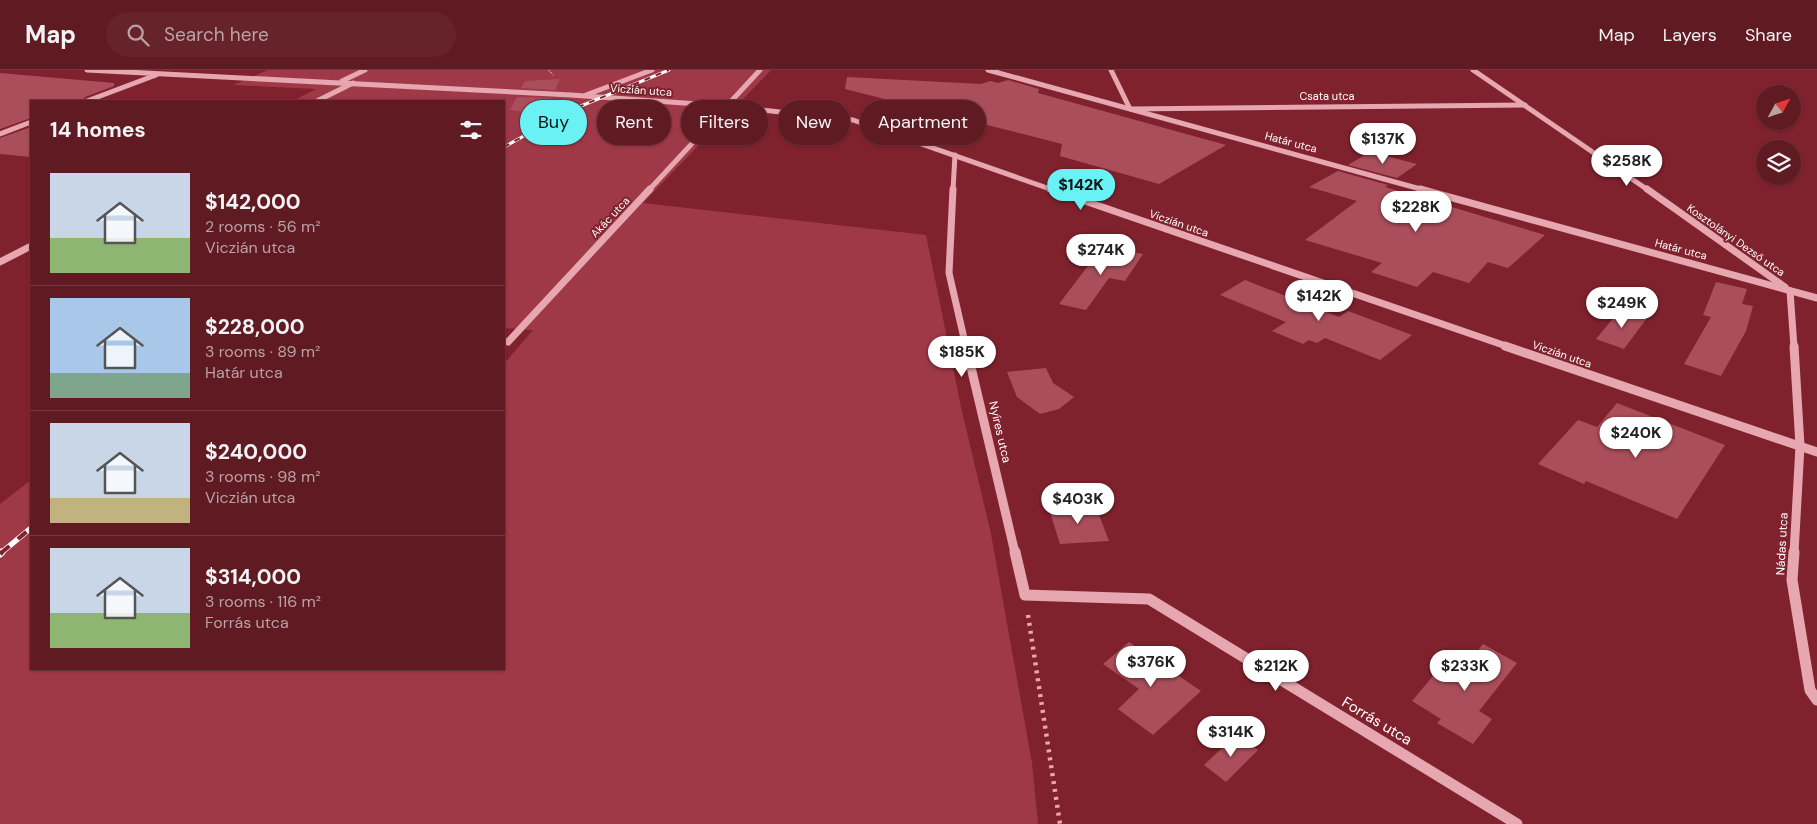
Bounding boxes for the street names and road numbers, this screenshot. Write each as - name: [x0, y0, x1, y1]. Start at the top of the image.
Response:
- street label: Viczián utca: [610, 81, 672, 99]
- street label: Csata utca: [1299, 89, 1355, 103]
- street label: Határ utca: [1263, 128, 1319, 156]
- street label: Akác utca: [588, 194, 632, 240]
- street label: Kosztolányi Dezső utca: [1684, 201, 1788, 279]
- street label: Viczián utca: [1147, 206, 1211, 240]
- street label: Határ utca: [1653, 235, 1709, 263]
- street label: Viczián utca: [1530, 337, 1594, 371]
- street label: Nyíres utca: [985, 400, 1015, 464]
- street label: Nádas utca: [1772, 512, 1792, 576]
- street label: Forrás utca: [1338, 692, 1416, 750]

